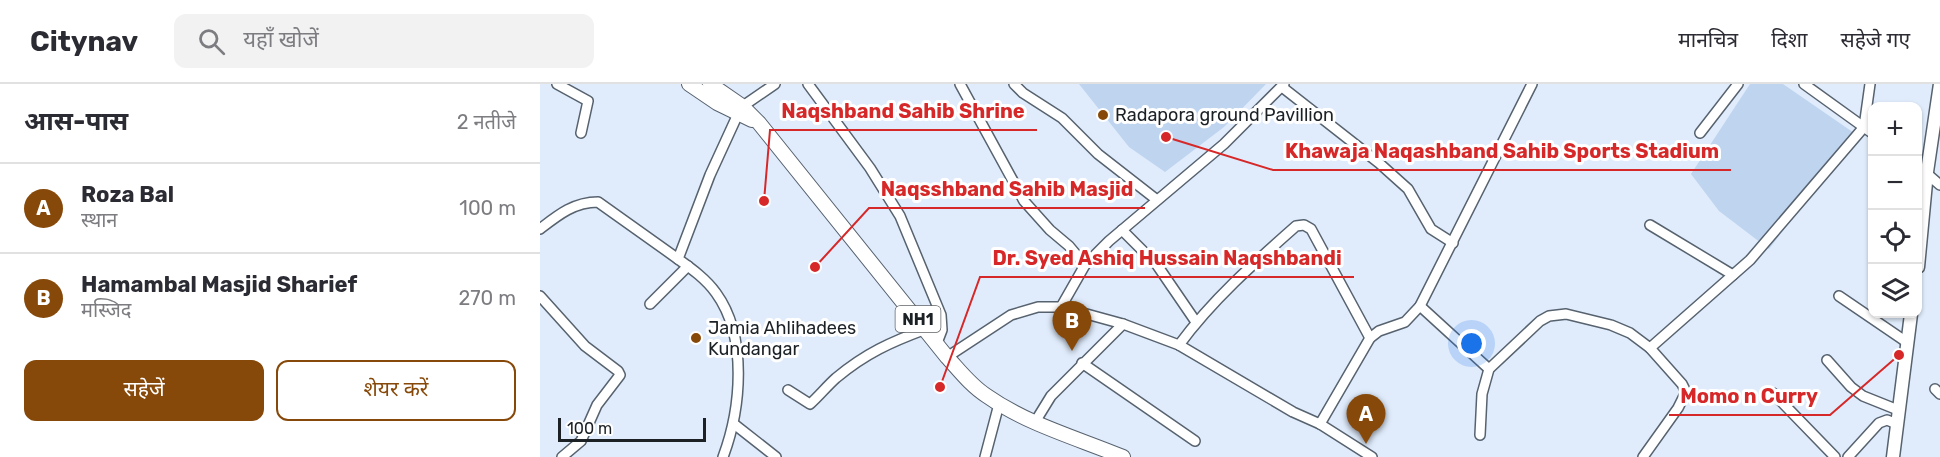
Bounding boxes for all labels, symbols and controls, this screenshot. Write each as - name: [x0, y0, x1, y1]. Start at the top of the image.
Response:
- search box: [174, 14, 594, 68]
- text: Citynav: [30, 25, 138, 58]
- icon: search: [195, 25, 228, 58]
- text: यहाँ खोजें: [243, 26, 319, 53]
- text: मानचित्र: [1678, 27, 1738, 52]
- text: दिशा: [1771, 27, 1807, 52]
- text: सहेजे गए: [1840, 27, 1910, 52]
- callout: Naqshband Sahib Shrine: [770, 92, 1037, 130]
- text: Naqshband Sahib Shrine: [781, 99, 1025, 123]
- map controls: [1868, 102, 1922, 318]
- button: +: [1868, 102, 1922, 156]
- place label: Radapora ground Pavillion: [1115, 104, 1334, 126]
- text: आस-पास: [24, 106, 128, 137]
- marker: Radapora ground Pavillion: [1096, 108, 1110, 122]
- text: 2 नतीजे: [457, 110, 516, 134]
- callout: Khawaja Naqashband Sahib Sports Stadium: [1273, 132, 1731, 170]
- text: Khawaja Naqashband Sahib Sports Stadium: [1285, 139, 1719, 163]
- button: −: [1868, 156, 1922, 210]
- callout: Naqsshband Sahib Masjid: [869, 170, 1145, 208]
- text: Naqsshband Sahib Masjid: [881, 177, 1133, 201]
- text: Roza Bal: [81, 181, 174, 208]
- text: A: [36, 196, 51, 220]
- text: 100 m: [459, 196, 516, 220]
- text: स्थान: [81, 208, 117, 232]
- button: locate: [1868, 210, 1922, 264]
- callout: Dr. Syed Ashiq Hussain Naqshbandi: [980, 239, 1354, 277]
- text: Dr. Syed Ashiq Hussain Naqshbandi: [992, 246, 1342, 270]
- button: layers: [1868, 264, 1922, 318]
- text: Hamambal Masjid Sharief: [81, 271, 357, 298]
- text: B: [36, 286, 51, 310]
- text: 270 m: [459, 286, 516, 310]
- text: मस्जिद: [81, 298, 131, 322]
- pin: B: [1052, 302, 1092, 351]
- road number: NH1: [896, 306, 940, 332]
- place label: Jamia Ahlihadees Kundangar: [708, 317, 856, 360]
- your location: [1457, 329, 1486, 358]
- marker: Jamia Ahlihadees Kundangar: [689, 331, 703, 345]
- button: सहेजें: [24, 360, 264, 421]
- button: शेयर करें: [276, 360, 516, 421]
- callout: Momo n Curry: [1669, 377, 1830, 415]
- text: Momo n Curry: [1680, 384, 1818, 408]
- pin: A: [1346, 394, 1386, 444]
- scale bar: [558, 415, 706, 442]
- text: 100 m: [567, 419, 612, 438]

